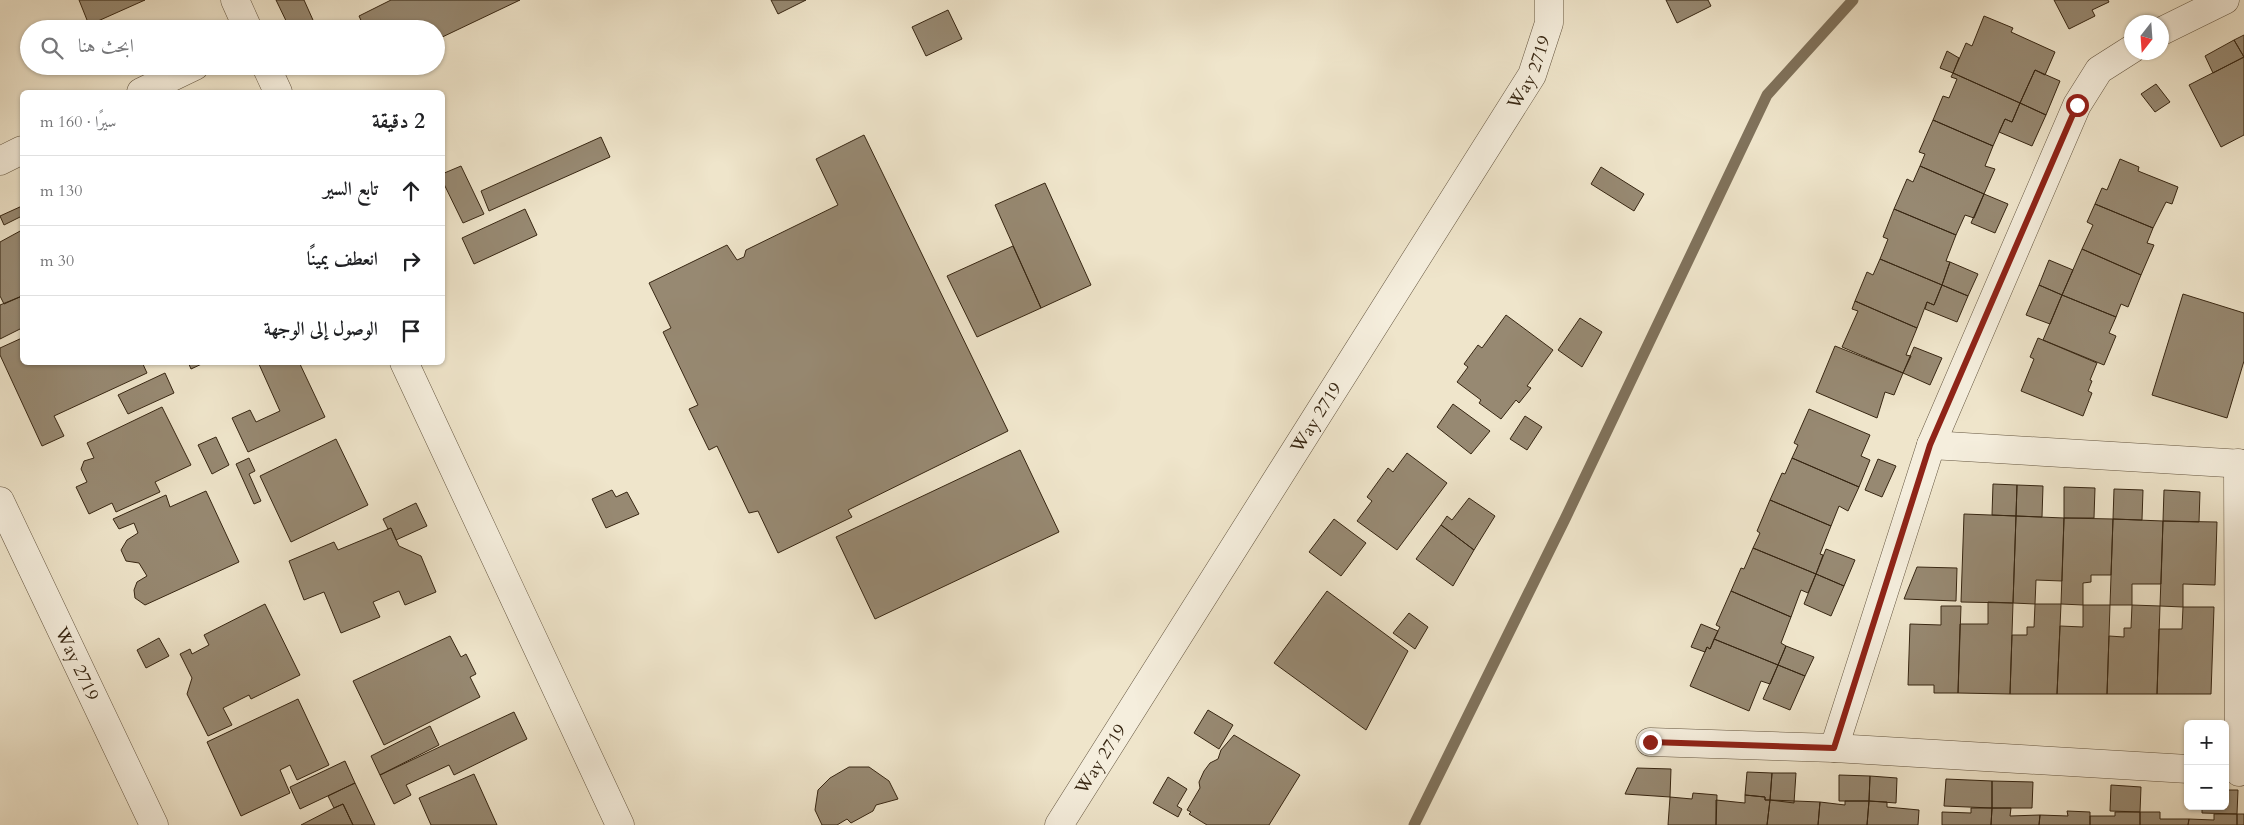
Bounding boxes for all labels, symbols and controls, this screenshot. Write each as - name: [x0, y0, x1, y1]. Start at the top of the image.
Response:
- north arrow: [2124, 15, 2169, 60]
- search box: [20, 20, 445, 75]
- text: ابحث هنا: [78, 33, 134, 59]
- street label: Way 2719: [1501, 33, 1557, 115]
- icon: search: [38, 34, 66, 62]
- route start: [2066, 94, 2089, 117]
- text: 2 دقيقة: [372, 107, 425, 136]
- text: سيرًا · 160 m: [40, 111, 116, 133]
- text: تابع السير: [323, 176, 378, 202]
- icon: ahead: [397, 177, 425, 205]
- text: 130 m: [40, 180, 82, 202]
- text: انعطف يمينًا: [307, 246, 378, 272]
- icon: right: [397, 247, 425, 275]
- text: 30 m: [40, 250, 74, 272]
- text: الوصول إلى الوجهة: [264, 316, 378, 342]
- icon: arrive: [397, 317, 425, 345]
- street label: Way 2719: [1284, 378, 1348, 458]
- street label: Way 2719: [48, 622, 105, 705]
- street label: Way 2719: [1069, 719, 1133, 800]
- map controls: [2184, 720, 2229, 810]
- button: +: [2184, 720, 2229, 765]
- route end: [1639, 731, 1662, 754]
- button: −: [2184, 765, 2229, 810]

